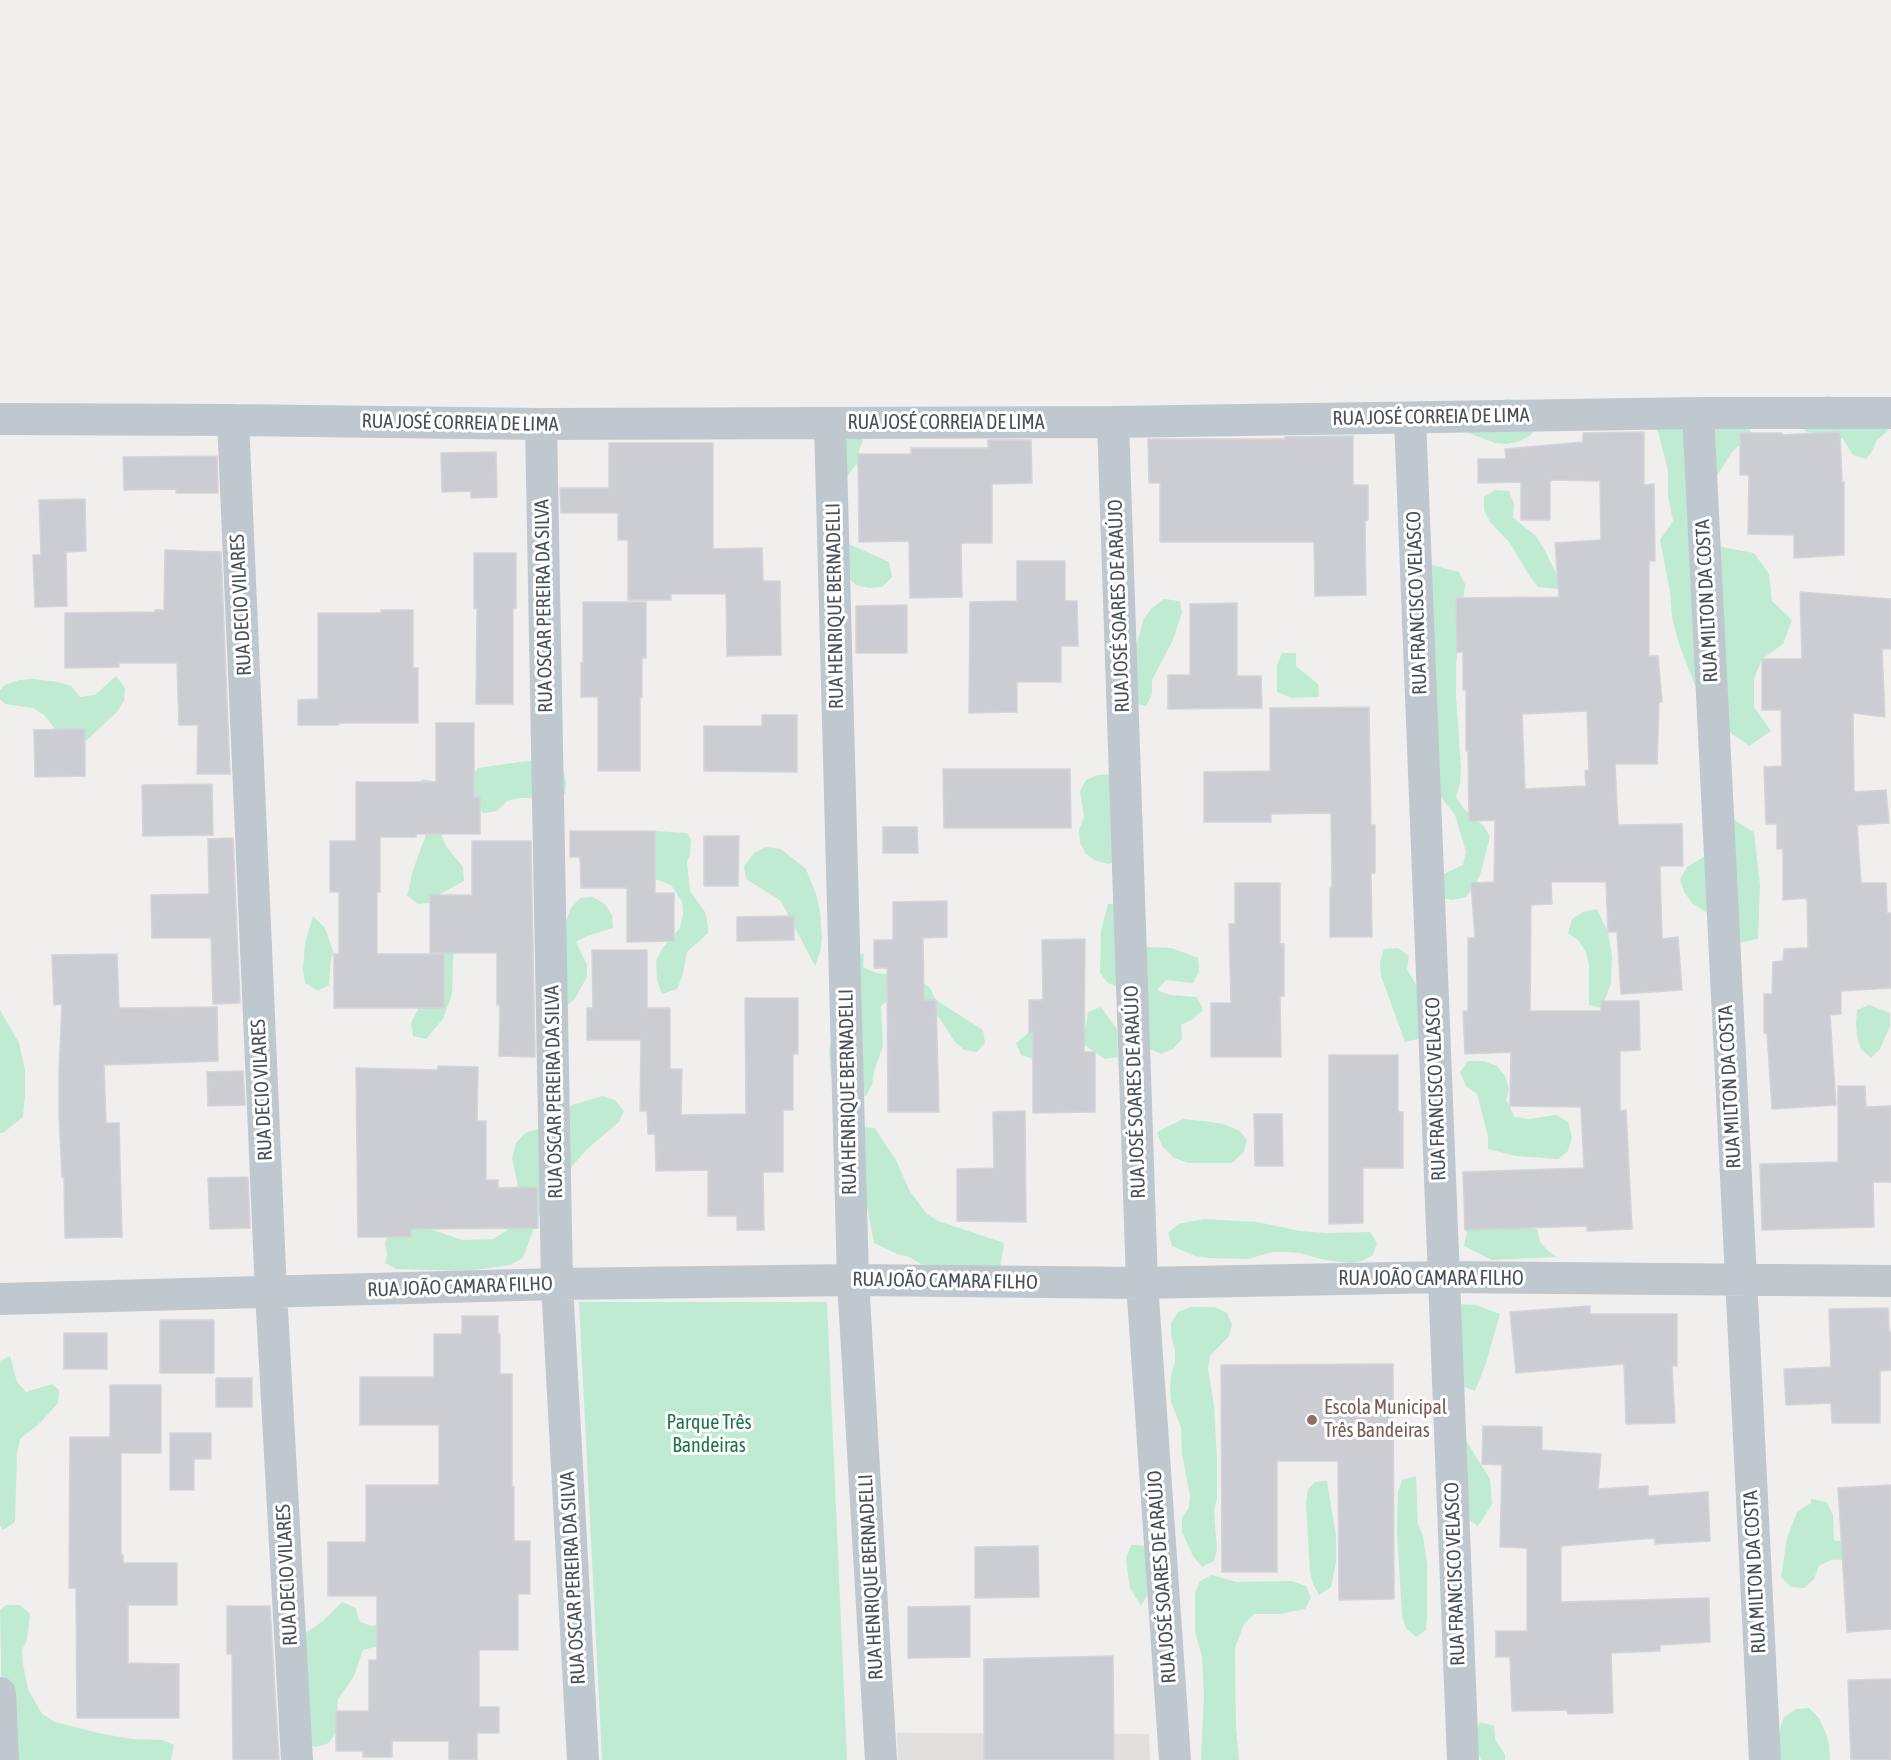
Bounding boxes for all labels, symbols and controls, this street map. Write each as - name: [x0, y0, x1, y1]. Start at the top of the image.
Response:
- street label: RUA JOSÉ CORREIA DE LIMA: [1332, 403, 1530, 431]
- street label: RUA JOSÉ CORREIA DE LIMA: [361, 409, 559, 437]
- street label: RUA JOSÉ CORREIA DE LIMA: [847, 411, 1045, 435]
- street label: RUA OSCAR PEREIRA DA SILVA: [530, 499, 558, 713]
- street label: RUA JOSÉ SOARES DE ARAÚJO: [1103, 499, 1135, 713]
- street label: RUA HENRIQUE BERNADELLI: [821, 503, 849, 709]
- street label: RUA FRANCISCO VELASCO: [1402, 511, 1432, 695]
- street label: RUA MILTON DA COSTA: [1691, 519, 1723, 683]
- street label: RUA DECIO VILARES: [225, 533, 257, 677]
- street label: RUA OSCAR PEREIRA DA SILVA: [540, 985, 568, 1199]
- street label: RUA JOSÉ SOARES DE ARAÚJO: [1119, 985, 1151, 1199]
- street label: RUA HENRIQUE BERNADELLI: [834, 989, 862, 1195]
- street label: RUA FRANCISCO VELASCO: [1421, 997, 1451, 1181]
- street label: RUA MILTON DA COSTA: [1714, 1005, 1746, 1169]
- street label: RUA DECIO VILARES: [246, 1018, 278, 1162]
- street label: RUA JOÃO CAMARA FILHO: [852, 1267, 1038, 1295]
- street label: RUA JOÃO CAMARA FILHO: [1338, 1267, 1524, 1291]
- street label: RUA JOÃO CAMARA FILHO: [367, 1272, 553, 1302]
- place label: Escola Municipal Três Bandeiras: [1324, 1396, 1447, 1443]
- park label: Parque Três Bandeiras: [666, 1411, 752, 1458]
- marker: Escola Municipal Três Bandeiras: [1305, 1413, 1319, 1427]
- street label: RUA JOSÉ SOARES DE ARAÚJO: [1143, 1470, 1181, 1684]
- street label: RUA OSCAR PEREIRA DA SILVA: [555, 1471, 591, 1685]
- street label: RUA HENRIQUE BERNADELLI: [854, 1474, 888, 1680]
- street label: RUA FRANCISCO VELASCO: [1440, 1482, 1470, 1666]
- street label: RUA MILTON DA COSTA: [1739, 1490, 1771, 1654]
- street label: RUA DECIO VILARES: [271, 1503, 303, 1647]

